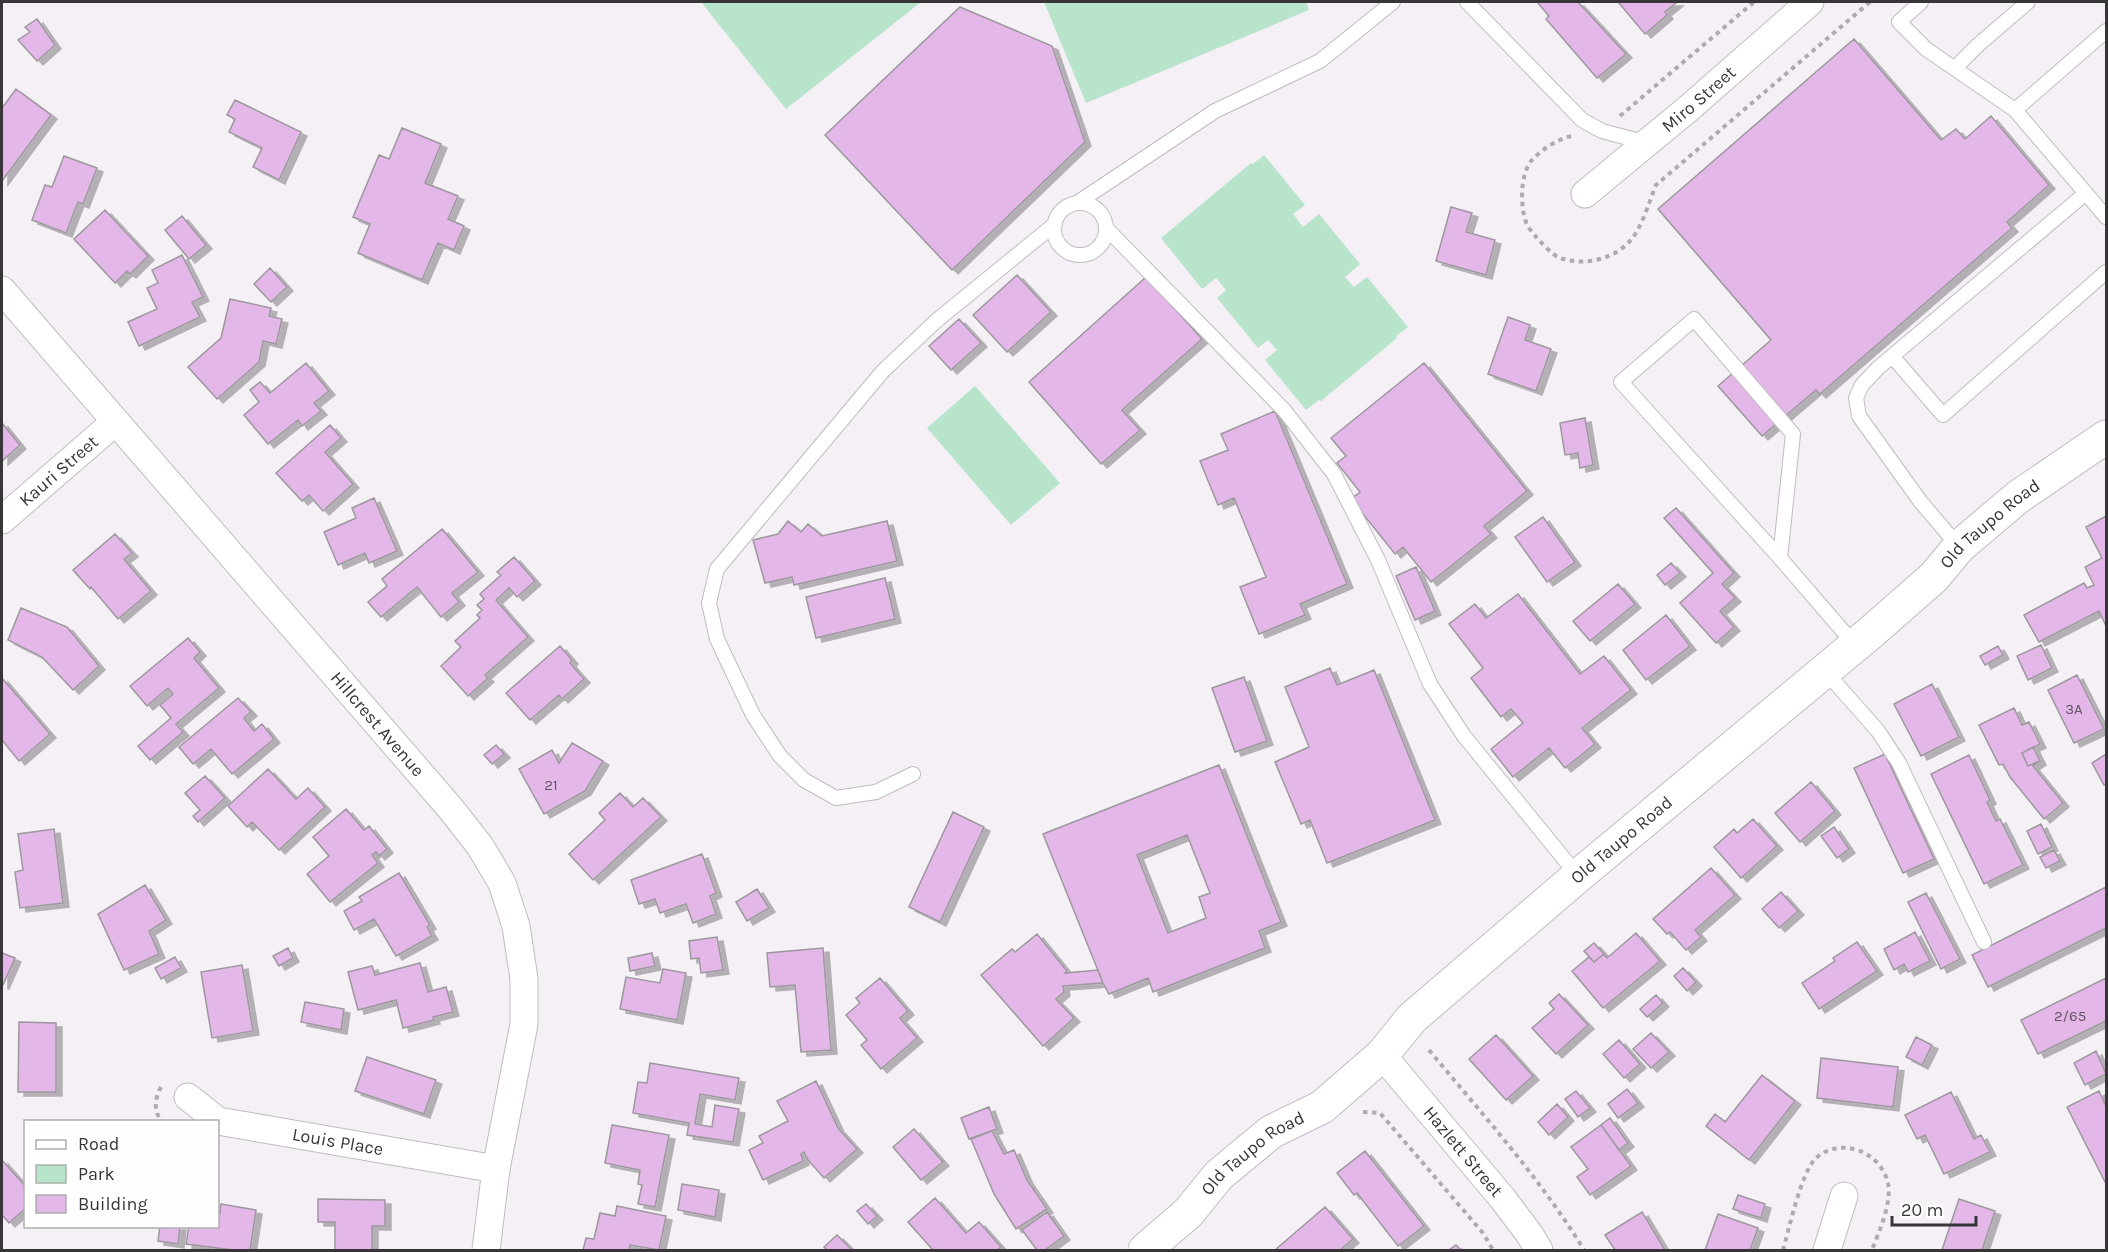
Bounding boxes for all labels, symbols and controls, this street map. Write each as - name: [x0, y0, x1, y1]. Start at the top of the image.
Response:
- street label: Miro Street: [1657, 61, 1740, 137]
- street label: Kauri Street: [15, 430, 103, 511]
- street label: Old Taupo Road: [1935, 474, 2044, 573]
- street label: Hillcrest Avenue: [326, 667, 429, 781]
- house number: 3A: [2065, 700, 2083, 718]
- house number: 21: [544, 776, 558, 794]
- street label: Old Taupo Road: [1566, 791, 1677, 889]
- house number: 2/65: [2054, 1007, 2086, 1025]
- street label: Hazlett Street: [1419, 1101, 1508, 1202]
- street label: Old Taupo Road: [1196, 1106, 1308, 1200]
- legend: [24, 1120, 219, 1228]
- street label: Louis Place: [291, 1123, 385, 1160]
- text: Road: [78, 1133, 119, 1155]
- text: Park: [78, 1163, 115, 1185]
- scale bar: [1892, 1189, 1976, 1227]
- text: Building: [78, 1193, 148, 1215]
- text: 20 m: [1901, 1199, 1943, 1221]

